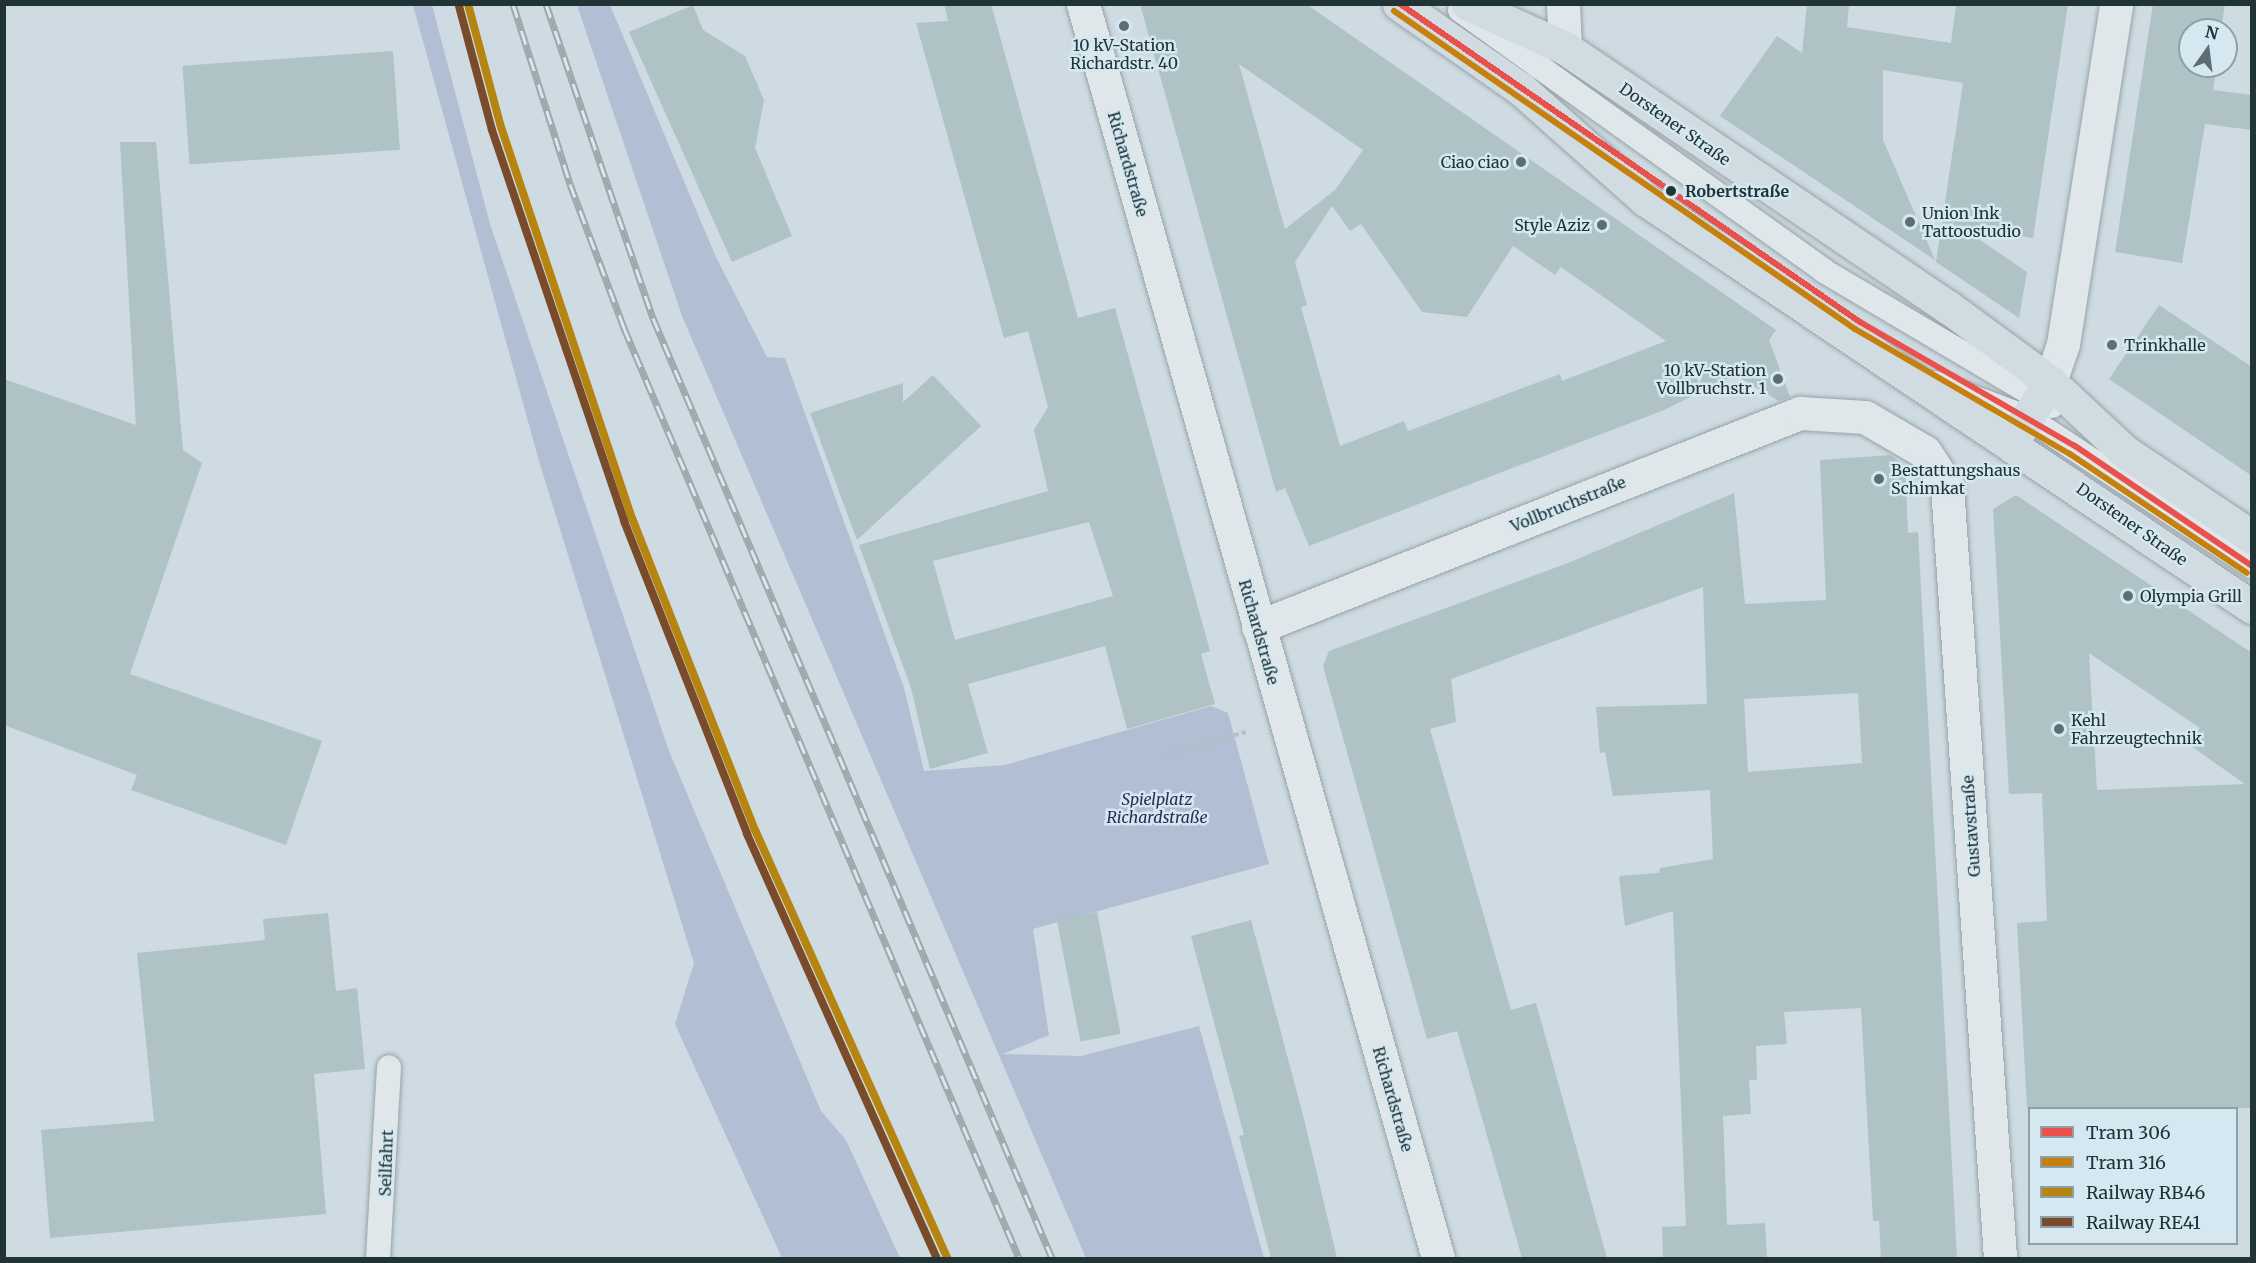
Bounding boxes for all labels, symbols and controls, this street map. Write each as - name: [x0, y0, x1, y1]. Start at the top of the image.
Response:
- north arrow: [2178, 18, 2238, 78]
- marker: 10 kV-Station Richardstr. 40: [1117, 19, 1131, 33]
- text: N: [2203, 21, 2220, 44]
- place label: 10 kV-Station Richardstr. 40: [1070, 35, 1178, 73]
- street label: Dorstener Straße: [1616, 79, 1734, 169]
- street label: Richardstraße: [1104, 109, 1152, 219]
- place label: Ciao ciao: [1441, 152, 1509, 172]
- marker: Ciao ciao: [1514, 155, 1528, 169]
- place label: Robertstraße: [1685, 181, 1789, 201]
- marker: Robertstraße: [1662, 182, 1680, 200]
- place label: Union Ink Tattoostudio: [1922, 203, 2021, 241]
- place label: Style Aziz: [1514, 215, 1590, 235]
- marker: Union Ink Tattoostudio: [1903, 215, 1917, 229]
- marker: Style Aziz: [1595, 218, 1609, 232]
- place label: Trinkhalle: [2124, 335, 2206, 355]
- marker: Trinkhalle: [2105, 338, 2119, 352]
- place label: 10 kV-Station Vollbruchstr. 1: [1657, 360, 1766, 398]
- marker: 10 kV-Station Vollbruchstr. 1: [1771, 372, 1785, 386]
- place label: Bestattungshaus Schimkat: [1891, 460, 2020, 498]
- street label: Vollbruchstraße: [1508, 472, 1628, 536]
- marker: Bestattungshaus Schimkat: [1872, 472, 1886, 486]
- street label: Dorstener Straße: [2073, 479, 2191, 569]
- street label: Richardstraße: [1235, 577, 1283, 687]
- place label: Olympia Grill: [2140, 586, 2242, 606]
- marker: Olympia Grill: [2121, 589, 2135, 603]
- place label: Kehl Fahrzeugtechnik: [2071, 710, 2202, 748]
- marker: Kehl Fahrzeugtechnik: [2052, 722, 2066, 736]
- street label: Gustavstraße: [1958, 775, 1984, 877]
- park label: Spielplatz Richardstraße: [1106, 789, 1208, 827]
- street label: Richardstraße: [1369, 1044, 1417, 1154]
- legend: [2028, 1107, 2238, 1245]
- text: Tram 306: [2086, 1121, 2171, 1144]
- street label: Seilfahrt: [375, 1129, 397, 1197]
- text: Tram 316: [2086, 1151, 2166, 1174]
- text: Railway RB46: [2086, 1181, 2205, 1204]
- text: Railway RE41: [2086, 1211, 2201, 1234]

